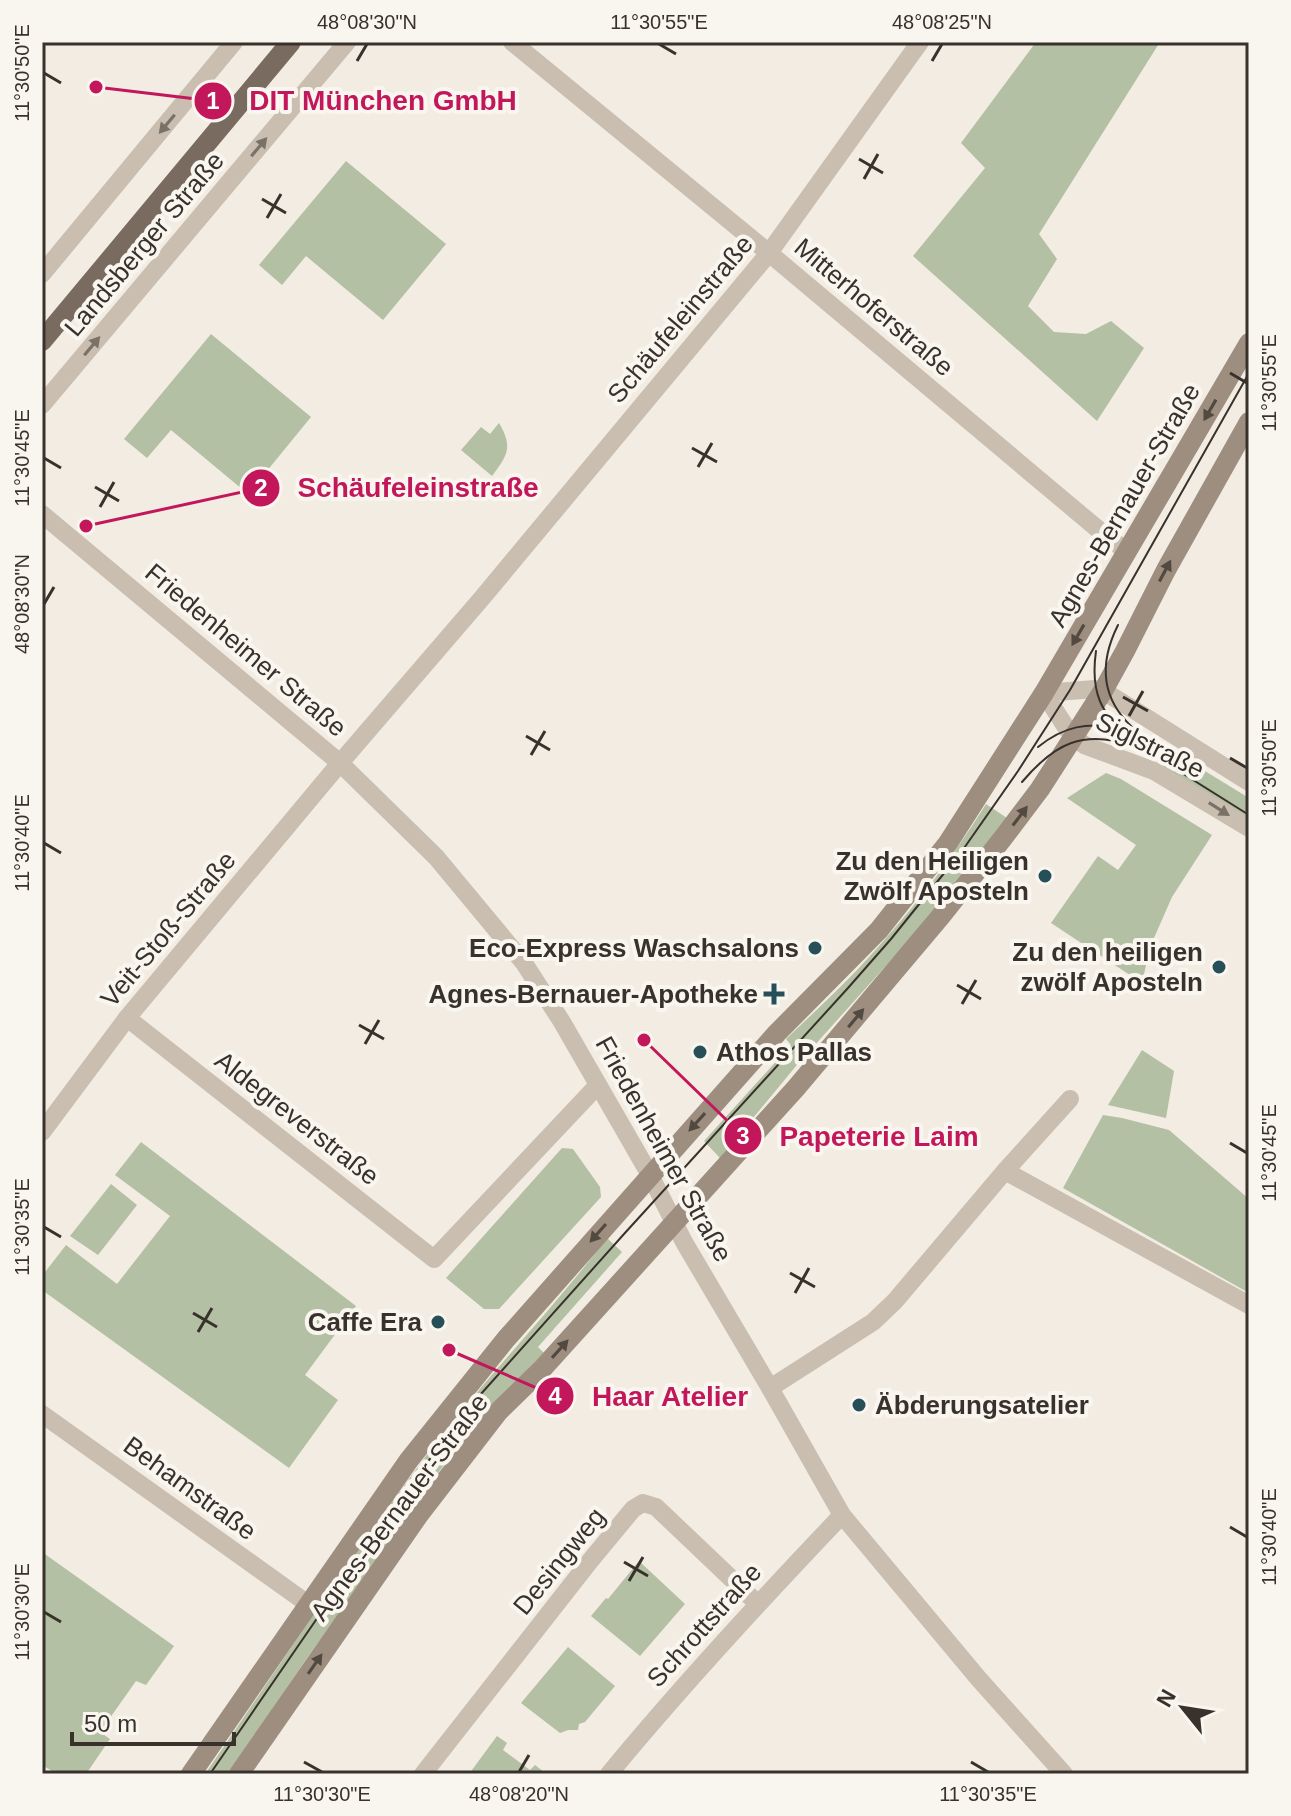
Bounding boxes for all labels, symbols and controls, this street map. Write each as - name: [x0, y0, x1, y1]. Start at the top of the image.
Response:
- text: 48°08'30"N: [317, 11, 417, 33]
- text: 11°30'55"E: [610, 11, 708, 33]
- text: 48°08'25"N: [892, 11, 992, 33]
- text: 11°30'50"E: [11, 24, 33, 122]
- callout: DIT München GmbH: [193, 75, 532, 127]
- text: DIT München GmbH: [249, 85, 517, 116]
- text: 1: [206, 87, 220, 114]
- one-way arrow: [159, 113, 176, 133]
- one-way arrow: [250, 137, 267, 157]
- street label: Landsberger Straße: [58, 146, 230, 342]
- street label: Schäufeleinstraße: [601, 229, 759, 409]
- street label: Mitterhoferstraße: [789, 232, 959, 382]
- text: 11°30'55"E: [1258, 334, 1280, 432]
- one-way arrow: [83, 336, 100, 356]
- street label: Agnes-Bernauer-Straße: [1042, 378, 1206, 632]
- one-way arrow: [1203, 399, 1217, 421]
- text: 11°30'45"E: [11, 409, 33, 507]
- callout: Schäufeleinstraße: [241, 462, 554, 514]
- text: Schäufeleinstraße: [297, 472, 539, 503]
- text: 2: [254, 474, 268, 501]
- text: 48°08'30"N: [11, 554, 33, 654]
- street label: Friedenheimer Straße: [139, 557, 353, 743]
- one-way arrow: [1159, 559, 1172, 582]
- one-way arrow: [1072, 624, 1086, 646]
- street label: Siglstraße: [1091, 706, 1209, 784]
- text: 11°30'50"E: [1258, 719, 1280, 817]
- text: 11°30'40"E: [11, 794, 33, 892]
- one-way arrow: [1208, 802, 1229, 817]
- one-way arrow: [1012, 805, 1028, 827]
- street label: Veit-Stoß-Straße: [94, 845, 242, 1013]
- place label: Zu den Heiligen Zwölf Aposteln: [835, 846, 1029, 906]
- marker: Zu den Heiligen Zwölf Aposteln: [1036, 867, 1054, 885]
- place label: Eco-Express Waschsalons: [469, 933, 799, 963]
- place label: Zu den heiligen zwölf Aposteln: [1012, 937, 1203, 997]
- marker: Eco-Express Waschsalons: [806, 939, 824, 957]
- marker: Zu den heiligen zwölf Aposteln: [1210, 958, 1228, 976]
- place label: Agnes-Bernauer-Apotheke: [429, 979, 758, 1009]
- marker: Agnes-Bernauer-Apotheke: [765, 985, 783, 1003]
- one-way arrow: [847, 1008, 864, 1028]
- street label: Friedenheimer Straße: [590, 1031, 738, 1267]
- place label: Athos Pallas: [716, 1037, 872, 1067]
- marker: Athos Pallas: [691, 1043, 709, 1061]
- street label: Aldegreverstraße: [209, 1045, 385, 1191]
- text: 11°30'45"E: [1258, 1104, 1280, 1202]
- callout: Papeterie Laim: [723, 1110, 994, 1162]
- one-way arrow: [689, 1111, 706, 1131]
- text: Papeterie Laim: [779, 1121, 979, 1152]
- text: 3: [736, 1122, 750, 1149]
- text: 11°30'35"E: [11, 1178, 33, 1276]
- one-way arrow: [590, 1224, 608, 1243]
- place label: Caffe Era: [308, 1307, 423, 1337]
- marker: Caffe Era: [429, 1313, 447, 1331]
- one-way arrow: [551, 1340, 569, 1359]
- callout: Haar Atelier: [535, 1370, 764, 1422]
- text: Haar Atelier: [592, 1381, 748, 1412]
- text: 4: [548, 1382, 562, 1409]
- street label: Agnes-Bernauer-Straße: [304, 1388, 494, 1626]
- place label: Äbderungsatelier: [875, 1390, 1089, 1420]
- marker: Äbderungsatelier: [850, 1396, 868, 1414]
- street label: Behamstraße: [118, 1430, 262, 1546]
- text: 11°30'40"E: [1258, 1488, 1280, 1586]
- street label: Desingweg: [507, 1502, 611, 1620]
- street label: Schrottstraße: [641, 1557, 767, 1693]
- text: 11°30'30"E: [11, 1563, 33, 1661]
- one-way arrow: [307, 1654, 323, 1675]
- north arrow: [1143, 1668, 1223, 1748]
- text: N: [1151, 1685, 1181, 1711]
- scale bar: [72, 1696, 234, 1746]
- text: 50 m: [84, 1710, 137, 1737]
- text: 11°30'30"E: [273, 1783, 371, 1805]
- text: 48°08'20"N: [469, 1783, 569, 1805]
- text: 11°30'35"E: [939, 1783, 1037, 1805]

